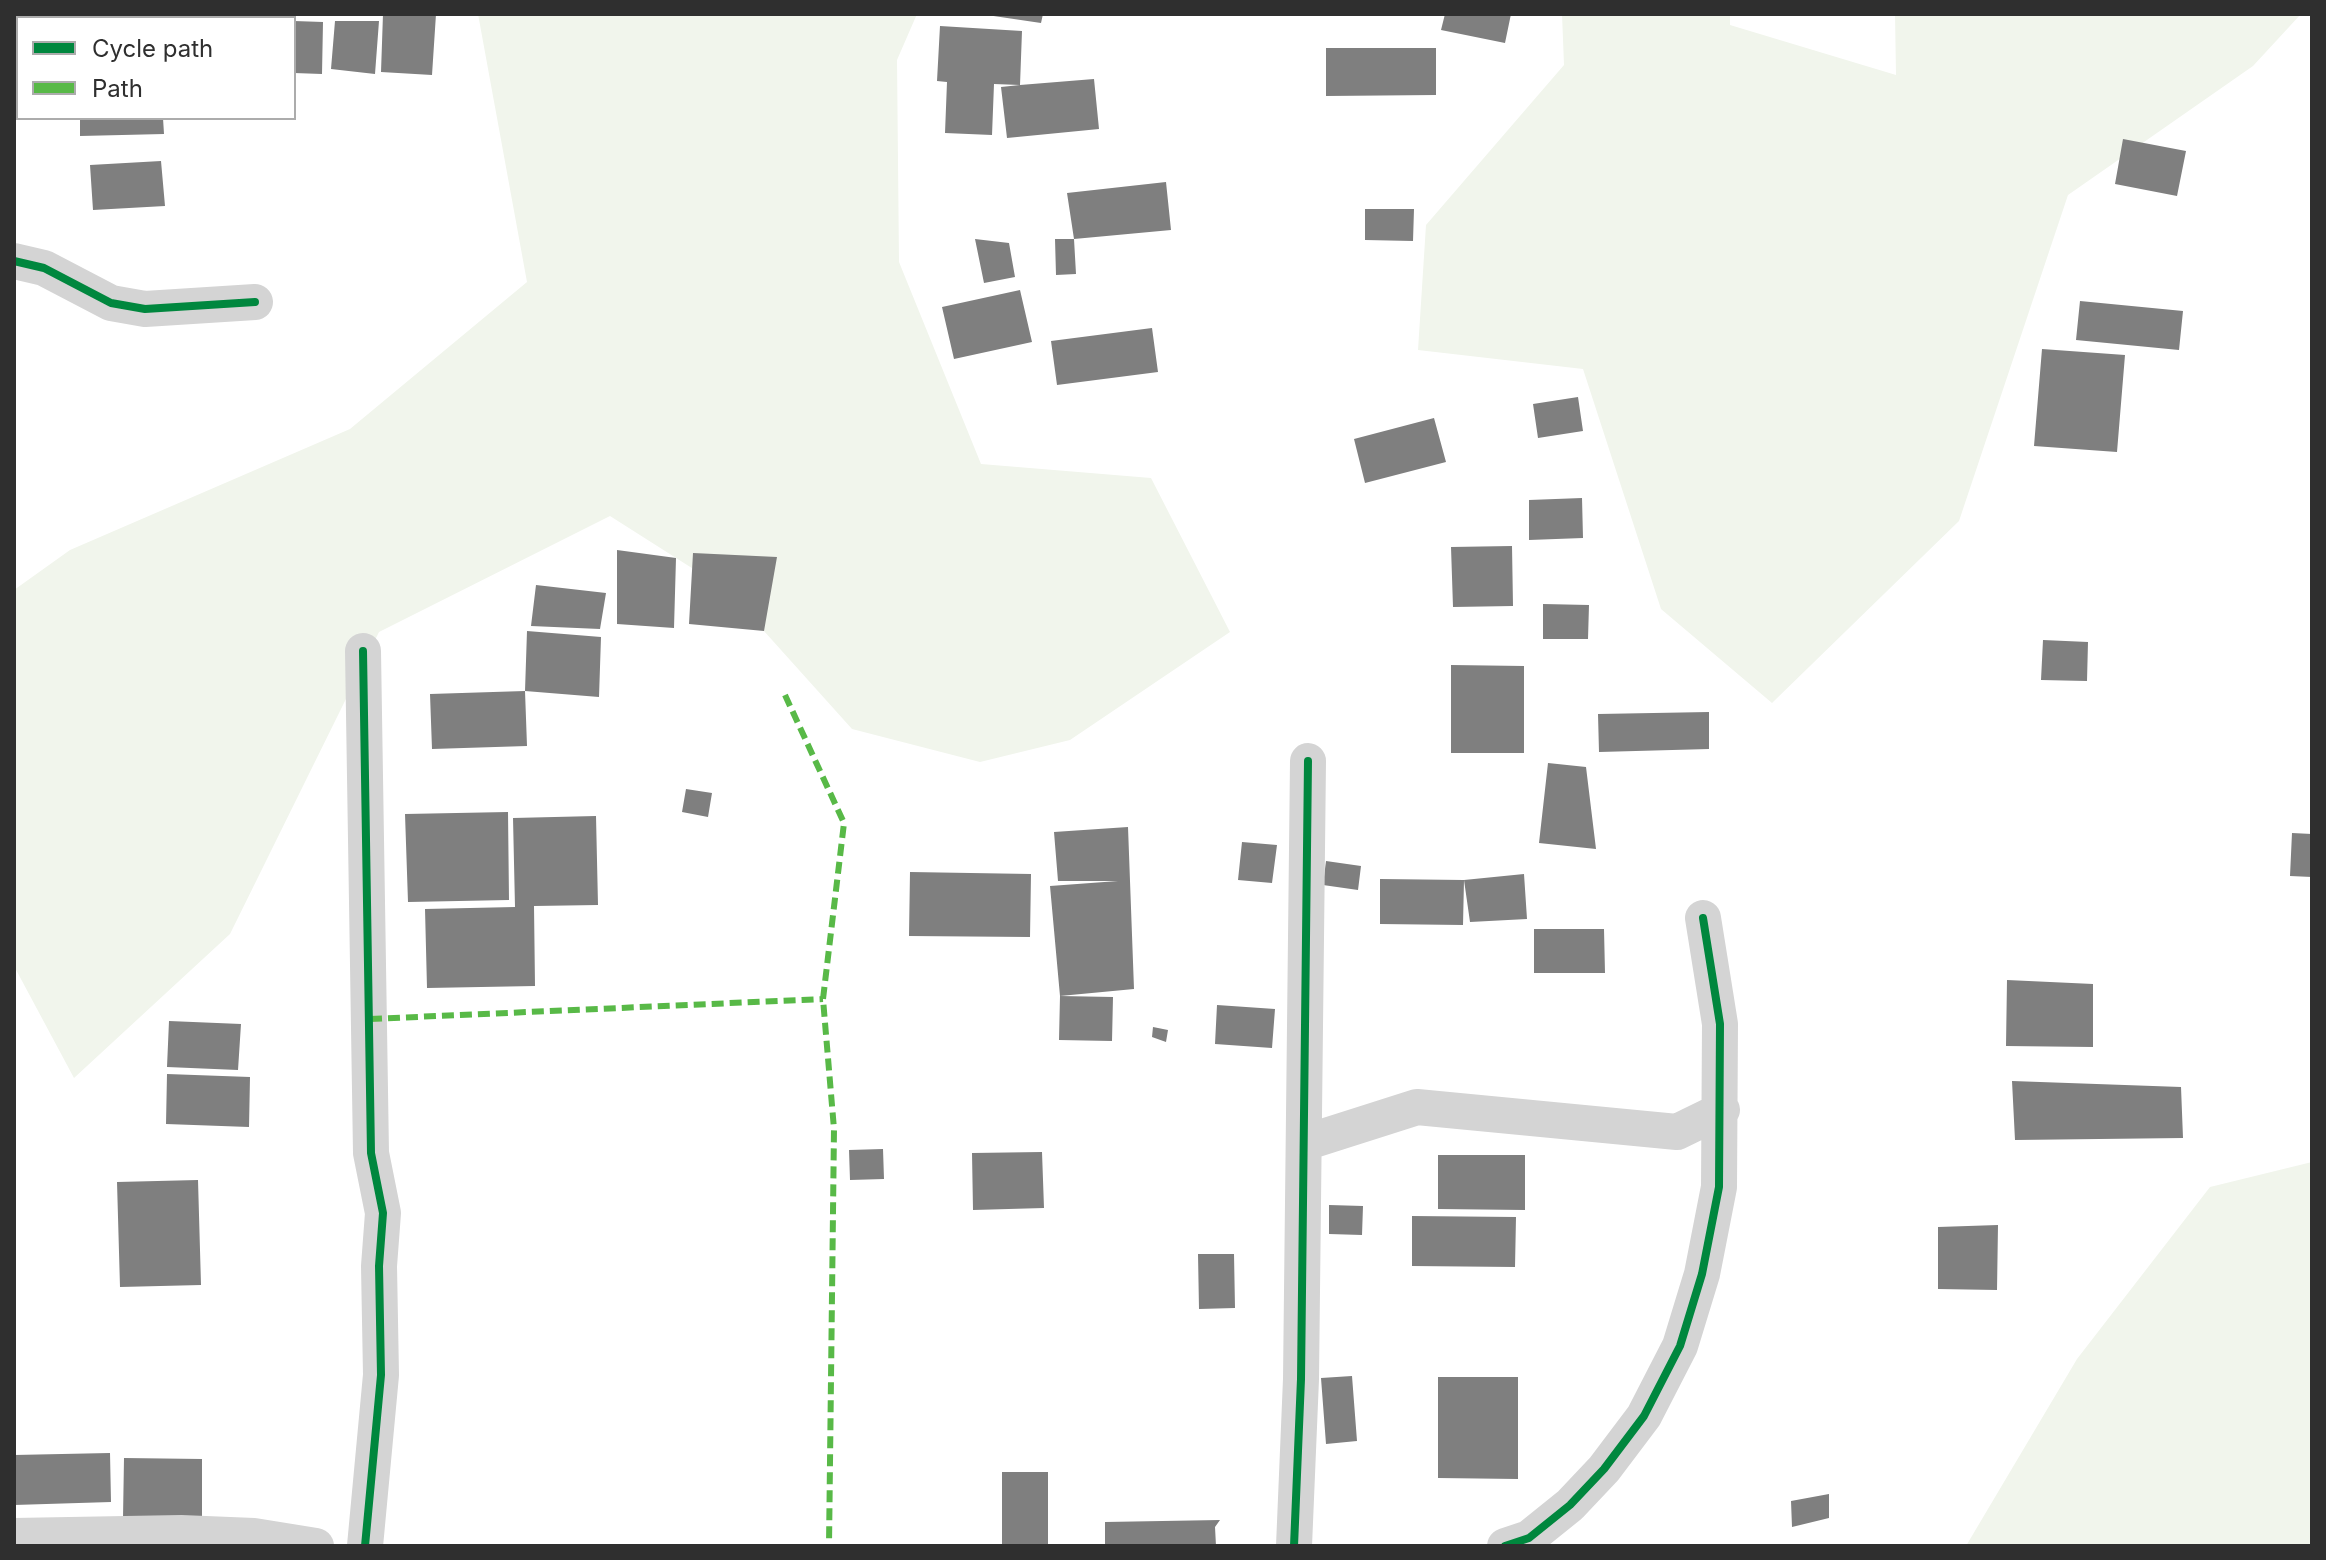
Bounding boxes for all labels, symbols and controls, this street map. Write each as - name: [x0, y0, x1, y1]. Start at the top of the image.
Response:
- legend: [16, 16, 296, 120]
- text: Cycle path: [92, 34, 213, 63]
- text: Path: [92, 74, 143, 103]

